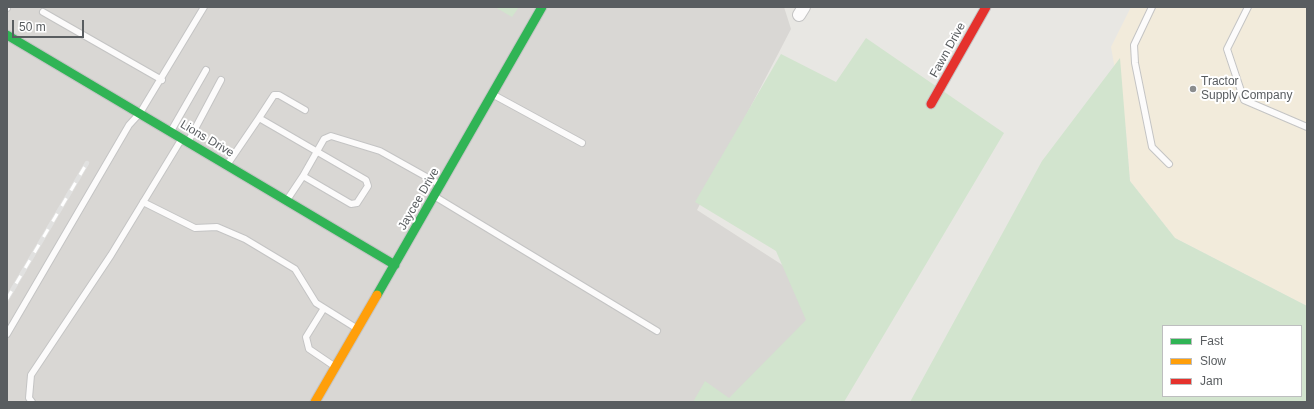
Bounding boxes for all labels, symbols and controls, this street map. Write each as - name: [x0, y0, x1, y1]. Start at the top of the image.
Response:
- scale bar: [14, 12, 86, 38]
- text: 50 m: [19, 20, 46, 34]
- street label: Fawn Drive: [927, 20, 969, 80]
- place label: Tractor Supply Company: [1201, 75, 1292, 103]
- marker: Tractor Supply Company: [1188, 84, 1198, 94]
- street label: Lions Drive: [178, 117, 236, 161]
- street label: Jaycee Drive: [395, 165, 443, 233]
- legend: [1162, 325, 1302, 397]
- text: Fast: [1200, 334, 1223, 348]
- text: Slow: [1200, 354, 1226, 368]
- text: Jam: [1200, 374, 1223, 388]

